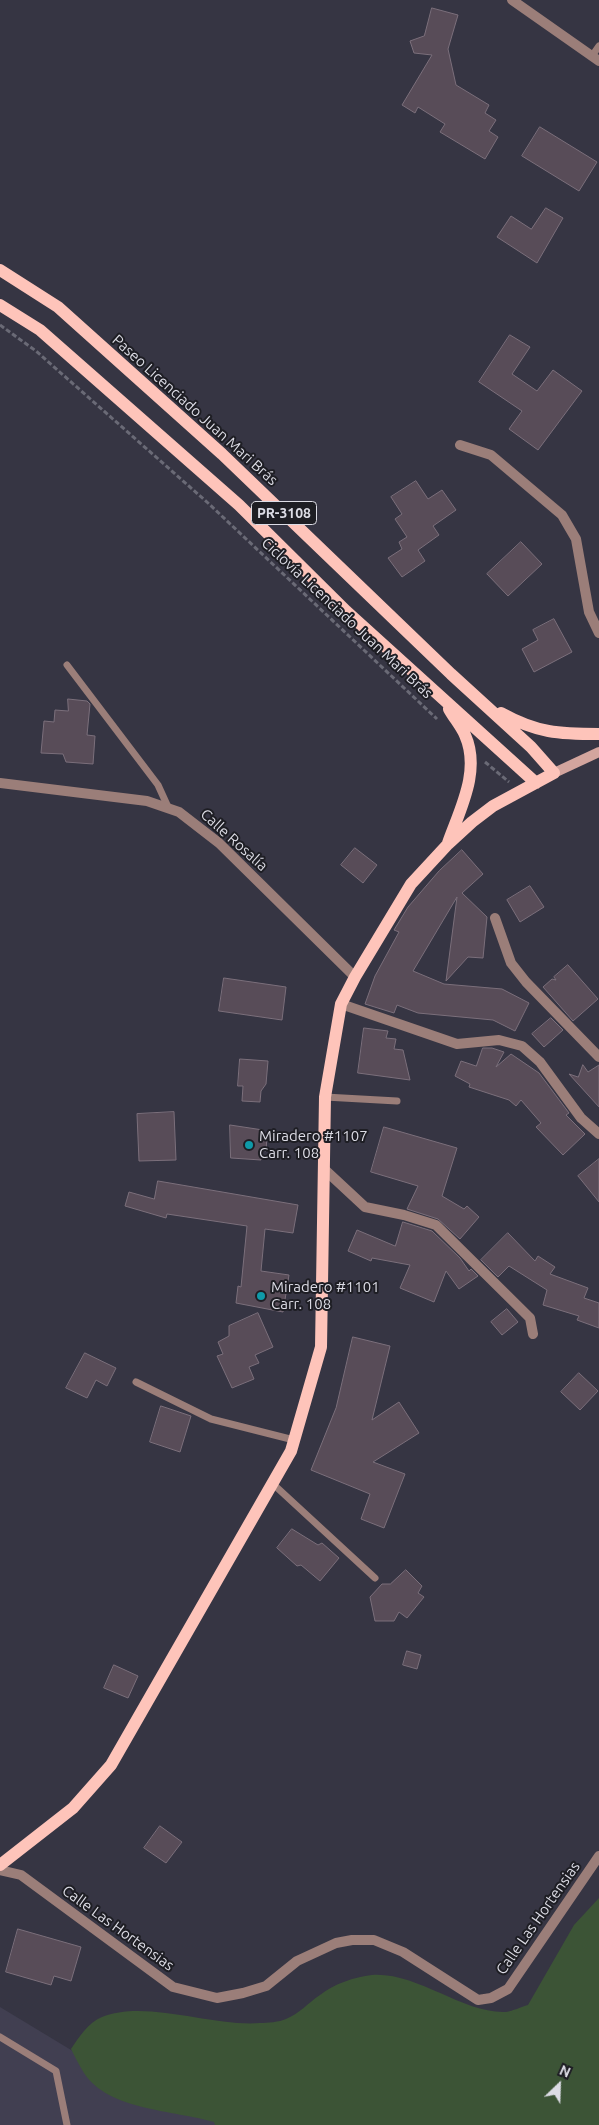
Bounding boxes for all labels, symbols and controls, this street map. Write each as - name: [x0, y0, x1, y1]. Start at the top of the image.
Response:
- street label: Paseo Licenciado Juan Mari Brás: [109, 331, 281, 489]
- road number: PR-3108: [252, 502, 316, 524]
- street label: Ciclovía Licenciado Juan Mari Brás: [258, 534, 436, 702]
- street label: Calle Rosalía: [197, 805, 271, 875]
- place label: Miradero #1107 Carr. 108: [259, 1127, 368, 1162]
- marker: Miradero #1107 Carr. 108: [243, 1139, 255, 1151]
- place label: Miradero #1101 Carr. 108: [271, 1278, 380, 1313]
- marker: Miradero #1101 Carr. 108: [255, 1290, 267, 1302]
- street label: Calle Las Hortensias: [492, 1858, 584, 1978]
- street label: Calle Las Hortensias: [59, 1881, 177, 1975]
- north arrow: [534, 2060, 584, 2110]
- text: N: [557, 2062, 573, 2081]

